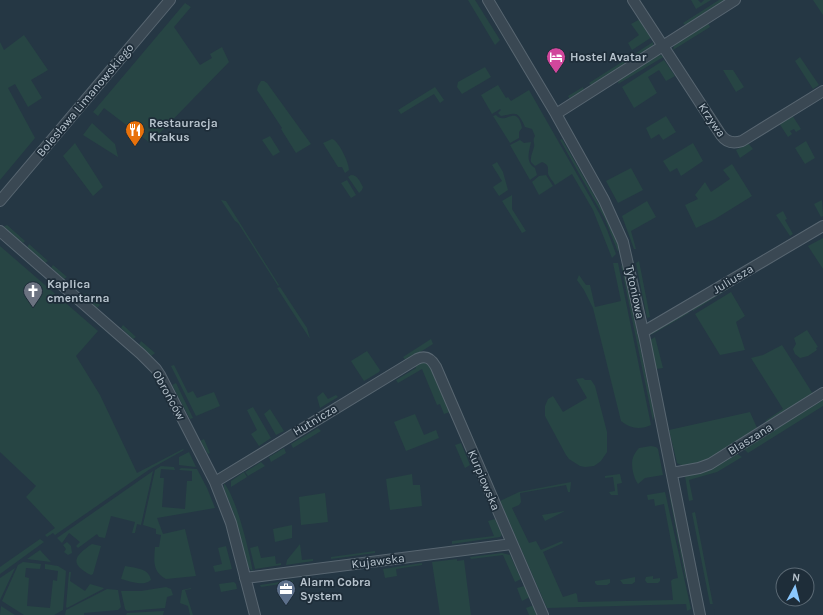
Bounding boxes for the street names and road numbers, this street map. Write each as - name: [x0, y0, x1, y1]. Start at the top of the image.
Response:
- street label: Bolesława Limanowskiego: [33, 40, 137, 160]
- street label: Krzywa: [696, 100, 728, 140]
- street label: Juliusza: [710, 261, 756, 297]
- street label: Tytoniowa: [622, 264, 648, 320]
- street label: Obrońców: [150, 368, 188, 422]
- street label: Hutnicza: [290, 401, 340, 439]
- street label: Blaszana: [725, 420, 775, 458]
- street label: Kurpiowska: [465, 448, 503, 512]
- street label: Kujawska: [351, 551, 405, 571]

